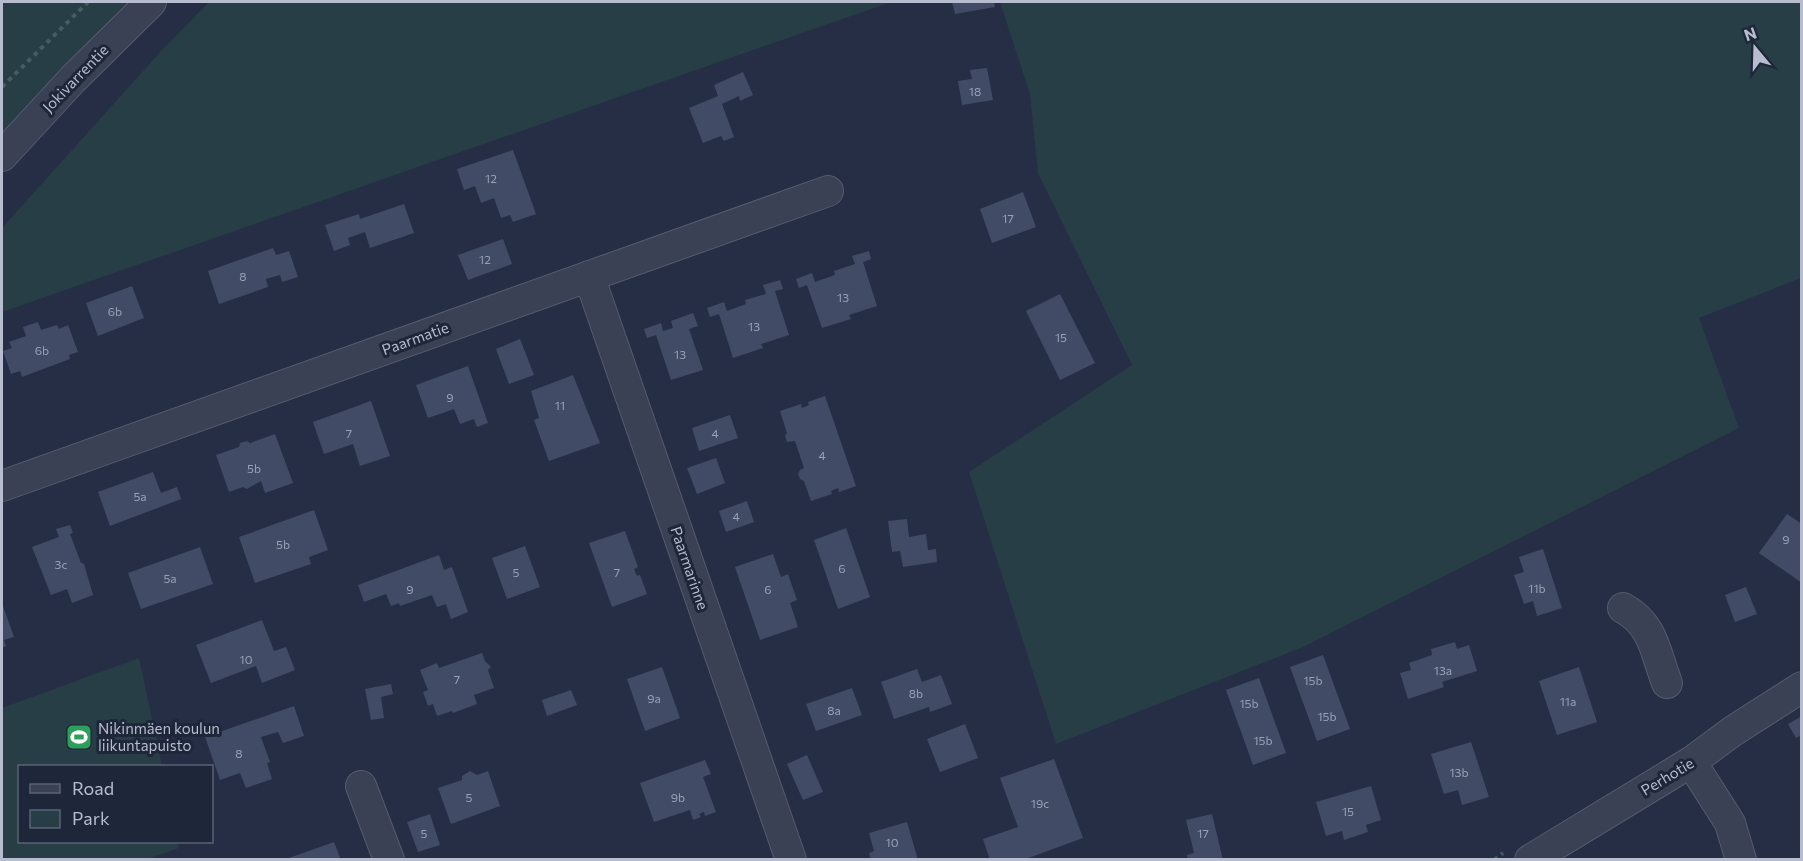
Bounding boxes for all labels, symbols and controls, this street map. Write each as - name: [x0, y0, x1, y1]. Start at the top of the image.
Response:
- north arrow: [1725, 18, 1785, 78]
- text: N: [1741, 22, 1759, 44]
- street label: Jokivarrentie: [38, 40, 112, 115]
- house number: 18: [969, 84, 981, 98]
- house number: 12: [485, 171, 497, 185]
- house number: 17: [1002, 211, 1014, 225]
- house number: 12: [479, 252, 491, 266]
- house number: 8: [239, 269, 247, 283]
- house number: 13: [837, 290, 849, 304]
- house number: 6b: [108, 304, 122, 318]
- street label: Paarmatie: [379, 318, 451, 358]
- house number: 13: [748, 319, 760, 333]
- house number: 15: [1055, 330, 1067, 344]
- house number: 6b: [35, 343, 49, 357]
- house number: 13: [674, 347, 686, 361]
- house number: 9: [446, 390, 454, 404]
- house number: 11: [555, 398, 565, 412]
- house number: 7: [346, 426, 352, 440]
- house number: 4: [711, 426, 719, 440]
- house number: 4: [818, 448, 826, 462]
- house number: 5b: [247, 461, 261, 475]
- house number: 5a: [133, 489, 147, 503]
- house number: 4: [732, 509, 740, 523]
- street label: Paarmarinne: [667, 524, 713, 612]
- house number: 9: [1782, 532, 1790, 546]
- house number: 5b: [276, 537, 290, 551]
- house number: 3c: [55, 557, 67, 571]
- house number: 6: [838, 561, 846, 575]
- house number: 5: [513, 565, 520, 579]
- house number: 7: [614, 565, 620, 579]
- house number: 5a: [163, 571, 177, 585]
- house number: 11b: [1528, 581, 1546, 595]
- house number: 9: [406, 582, 414, 596]
- house number: 6: [764, 582, 772, 596]
- house number: 10: [240, 652, 253, 666]
- house number: 13a: [1434, 663, 1452, 677]
- house number: 7: [454, 672, 460, 686]
- house number: 15b: [1303, 673, 1323, 687]
- house number: 8b: [909, 686, 923, 700]
- house number: 9a: [647, 691, 661, 705]
- house number: 11a: [1560, 694, 1576, 708]
- house number: 15b: [1239, 696, 1259, 710]
- house number: 8a: [827, 703, 841, 717]
- house number: 15b: [1317, 709, 1337, 723]
- place label: Nikinmäen koulun liikuntapuisto: [98, 719, 220, 754]
- sports icon: Nikinmäen koulun liikuntapuisto: [64, 722, 94, 752]
- house number: 15b: [1253, 733, 1273, 747]
- house number: 8: [235, 746, 243, 760]
- street label: Perhotie: [1637, 753, 1697, 799]
- legend: [18, 765, 213, 843]
- house number: 13b: [1449, 765, 1469, 779]
- text: Road: [72, 777, 114, 799]
- house number: 5: [466, 790, 473, 804]
- house number: 9b: [671, 790, 685, 804]
- house number: 19c: [1031, 796, 1049, 810]
- house number: 15: [1342, 804, 1354, 818]
- text: Park: [72, 807, 110, 829]
- house number: 5: [421, 826, 428, 840]
- house number: 17: [1197, 826, 1209, 840]
- house number: 10: [886, 835, 899, 849]

